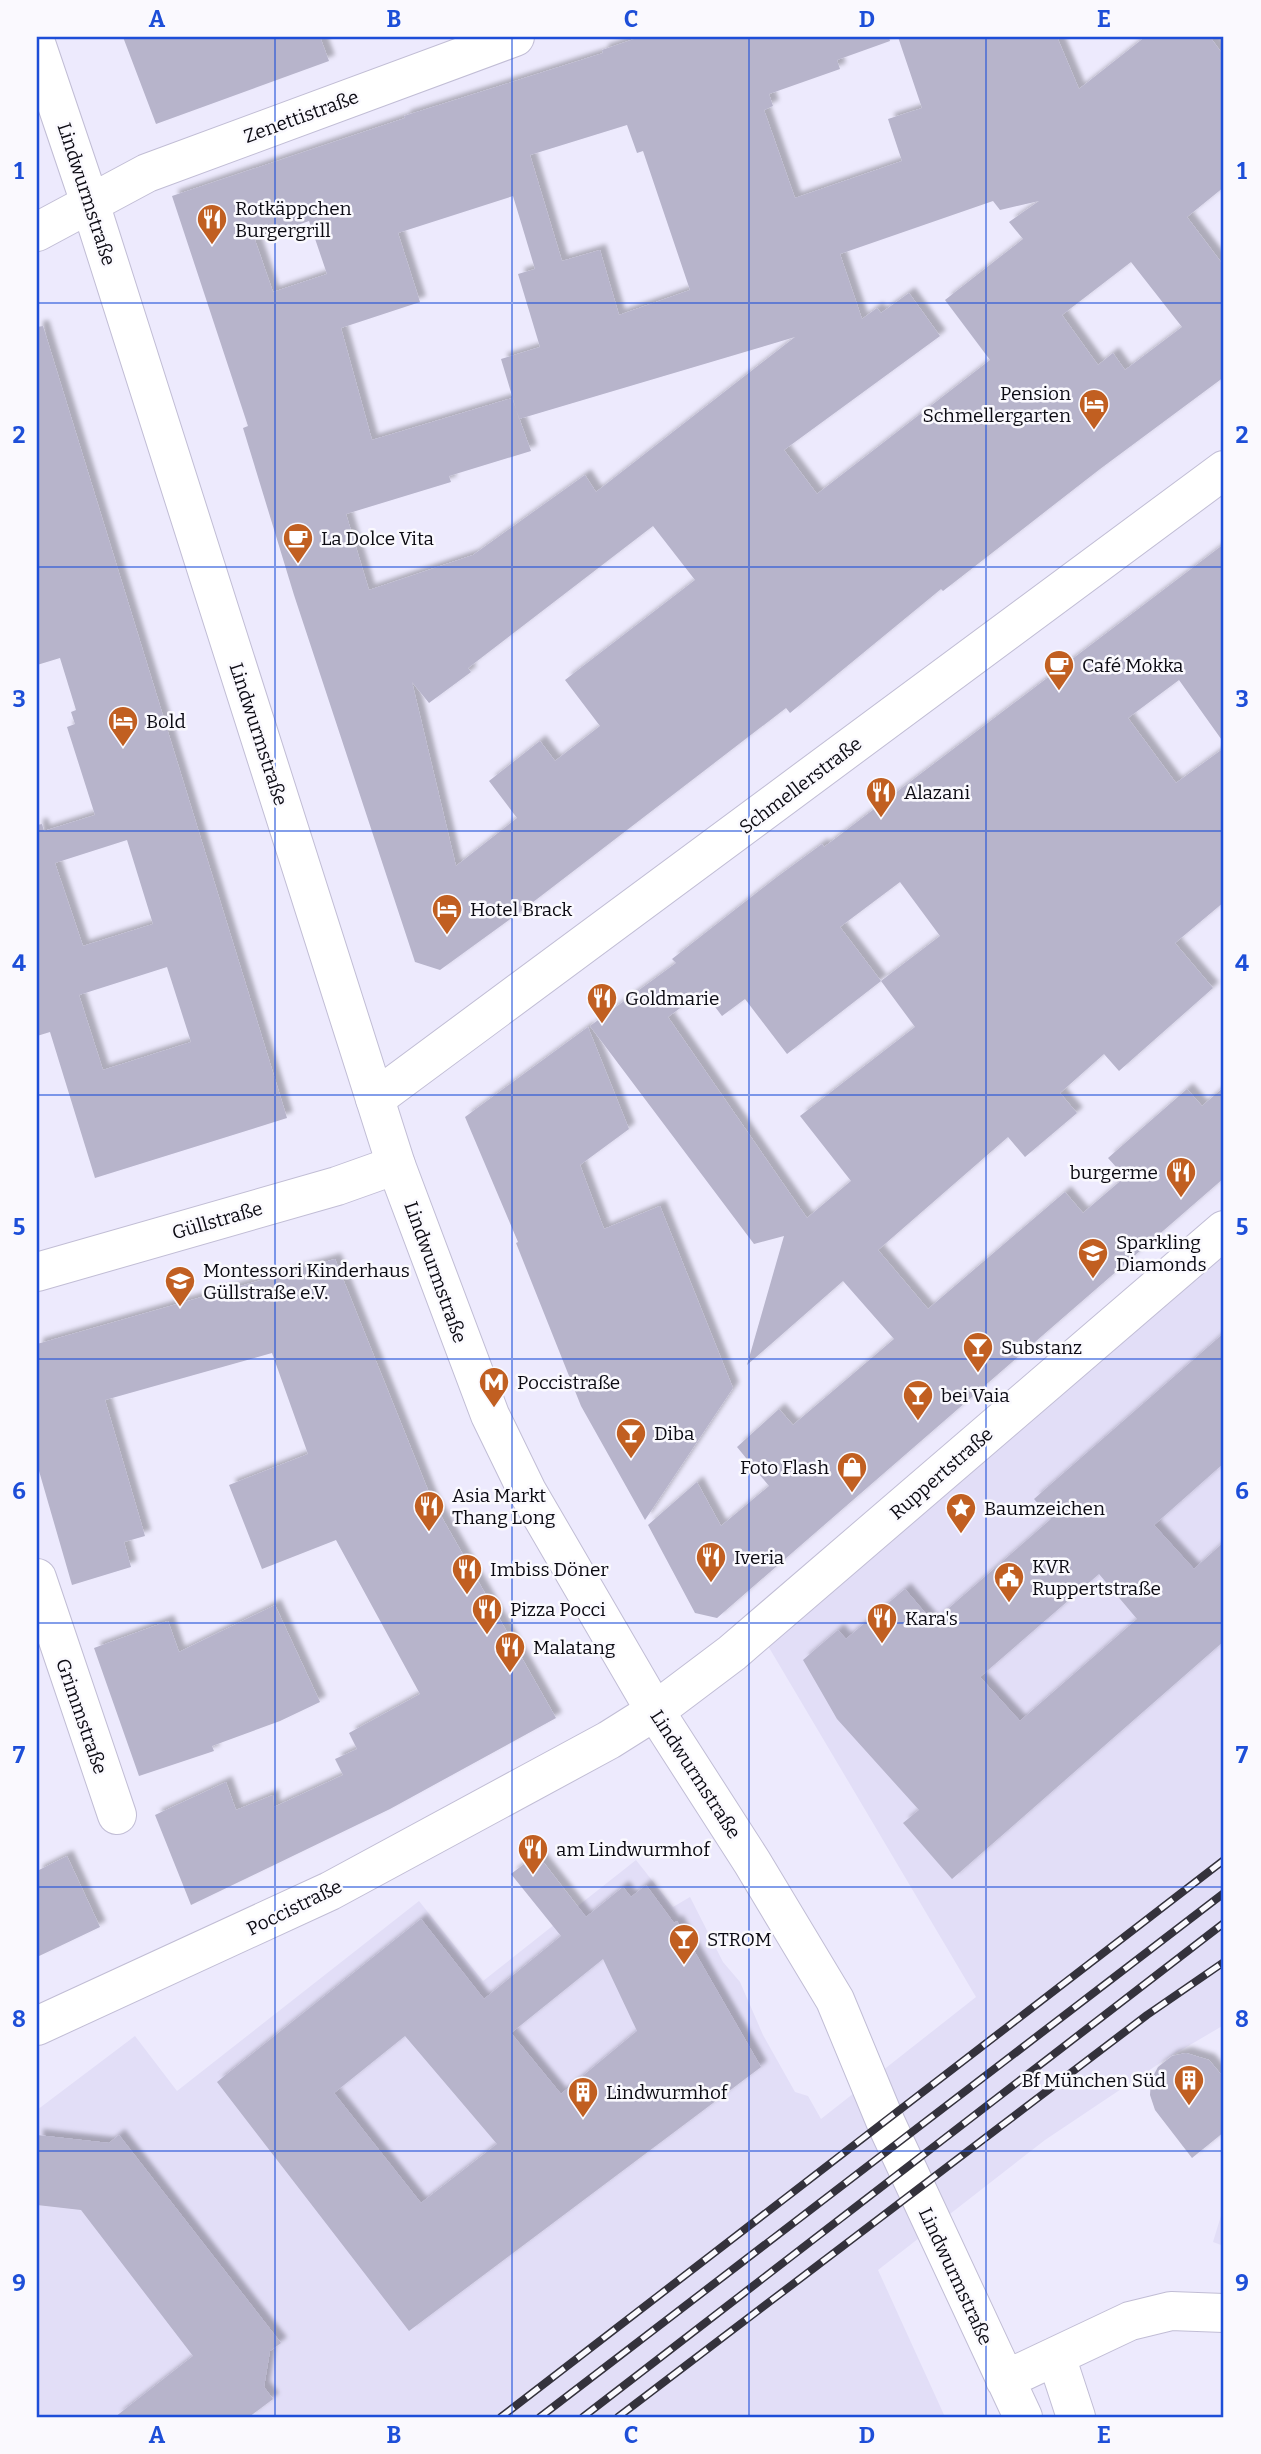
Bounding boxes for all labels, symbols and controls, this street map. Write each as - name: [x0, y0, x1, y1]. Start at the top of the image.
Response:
- text: A: [149, 5, 166, 33]
- text: B: [387, 5, 401, 33]
- text: C: [624, 5, 638, 33]
- text: D: [859, 5, 875, 33]
- text: E: [1097, 5, 1111, 33]
- street label: Zenettistraße: [241, 85, 362, 148]
- street label: Lindwurmstraße: [53, 120, 120, 268]
- text: 1: [14, 157, 24, 185]
- text: 1: [1237, 157, 1247, 185]
- place label: Rotkäppchen Burgergrill: [235, 197, 352, 242]
- restaurant icon: Rotkäppchen Burgergrill: [195, 202, 229, 246]
- place label: Pension Schmellergarten: [923, 382, 1071, 427]
- hotel icon: Pension Schmellergarten: [1077, 387, 1111, 431]
- text: 2: [13, 421, 26, 449]
- text: 2: [1236, 421, 1249, 449]
- cafe icon: La Dolce Vita: [281, 521, 315, 565]
- place label: La Dolce Vita: [321, 527, 435, 550]
- cafe icon: Café Mokka: [1042, 648, 1076, 692]
- place label: Café Mokka: [1082, 654, 1184, 677]
- street label: Lindwurmstraße: [225, 660, 292, 808]
- text: 3: [12, 685, 26, 713]
- text: 3: [1235, 685, 1249, 713]
- hotel icon: Bold: [106, 704, 140, 748]
- place label: Bold: [146, 710, 186, 733]
- street label: Schmellerstraße: [735, 732, 866, 839]
- restaurant icon: Alazani: [864, 775, 898, 819]
- place label: Alazani: [904, 781, 970, 804]
- hotel icon: Hotel Brack: [430, 892, 464, 936]
- place label: Hotel Brack: [470, 898, 572, 921]
- text: 4: [12, 949, 26, 977]
- text: 4: [1235, 949, 1249, 977]
- restaurant icon: Goldmarie: [585, 981, 619, 1025]
- place label: Goldmarie: [625, 987, 719, 1010]
- restaurant icon: burgerme: [1164, 1155, 1198, 1199]
- place label: burgerme: [1070, 1161, 1158, 1184]
- street label: Güllstraße: [169, 1197, 265, 1244]
- street label: Lindwurmstraße: [399, 1198, 472, 1346]
- text: 5: [13, 1213, 25, 1241]
- text: 5: [1236, 1213, 1248, 1241]
- place label: Sparkling Diamonds: [1116, 1231, 1207, 1276]
- school or university icon: Sparkling Diamonds: [1076, 1236, 1110, 1280]
- place label: Montessori Kinderhaus Güllstraße e.V.: [203, 1259, 410, 1304]
- school or university icon: Montessori Kinderhaus Güllstraße e.V.: [163, 1264, 197, 1308]
- bar icon: Substanz: [961, 1330, 995, 1374]
- place label: Substanz: [1001, 1336, 1082, 1359]
- metro station icon: Poccistraße: [477, 1365, 511, 1409]
- place label: Poccistraße: [517, 1371, 620, 1394]
- bar icon: bei Vaia: [901, 1378, 935, 1422]
- place label: bei Vaia: [941, 1384, 1010, 1407]
- bar icon: Diba: [614, 1416, 648, 1460]
- place label: Diba: [654, 1422, 695, 1445]
- street label: Ruppertstraße: [885, 1422, 997, 1524]
- shop icon: Foto Flash: [835, 1450, 869, 1494]
- place label: Foto Flash: [740, 1456, 829, 1479]
- text: 6: [12, 1477, 26, 1505]
- text: 6: [1235, 1477, 1249, 1505]
- place label: Asia Markt Thang Long: [452, 1484, 556, 1529]
- restaurant icon: Asia Markt Thang Long: [412, 1489, 446, 1533]
- place icon: Baumzeichen: [944, 1491, 978, 1535]
- place label: Baumzeichen: [984, 1497, 1105, 1520]
- restaurant icon: Iveria: [694, 1540, 728, 1584]
- place label: Iveria: [734, 1546, 785, 1569]
- restaurant icon: Imbiss Döner: [450, 1552, 484, 1596]
- place label: KVR Ruppertstraße: [1032, 1555, 1161, 1600]
- place label: Imbiss Döner: [490, 1558, 609, 1581]
- public building icon: KVR Ruppertstraße: [992, 1560, 1026, 1604]
- restaurant icon: Pizza Pocci: [470, 1592, 504, 1636]
- place label: Pizza Pocci: [510, 1598, 606, 1621]
- restaurant icon: Kara's: [865, 1601, 899, 1645]
- place label: Kara's: [905, 1607, 958, 1630]
- restaurant icon: Malatang: [493, 1630, 527, 1674]
- place label: Malatang: [533, 1636, 616, 1659]
- street label: Grimmstraße: [51, 1655, 112, 1777]
- street label: Lindwurmstraße: [645, 1706, 746, 1843]
- text: 7: [13, 1741, 26, 1769]
- text: 7: [1236, 1741, 1249, 1769]
- restaurant icon: am Lindwurmhof: [516, 1832, 550, 1876]
- place label: am Lindwurmhof: [556, 1838, 711, 1861]
- street label: Poccistraße: [243, 1874, 346, 1940]
- bar icon: STROM: [667, 1922, 701, 1966]
- place label: STROM: [707, 1928, 772, 1951]
- text: 8: [12, 2005, 26, 2033]
- text: 8: [1235, 2005, 1249, 2033]
- building icon: Bf München Süd: [1172, 2063, 1206, 2107]
- place label: Bf München Süd: [1021, 2069, 1166, 2092]
- building icon: Lindwurmhof: [566, 2075, 600, 2119]
- place label: Lindwurmhof: [606, 2081, 729, 2104]
- street label: Lindwurmstraße: [914, 2204, 997, 2349]
- text: 9: [12, 2269, 26, 2297]
- text: 9: [1235, 2269, 1249, 2297]
- text: A: [149, 2421, 166, 2449]
- text: B: [387, 2421, 401, 2449]
- text: C: [624, 2421, 638, 2449]
- text: D: [859, 2421, 875, 2449]
- text: E: [1097, 2421, 1111, 2449]

